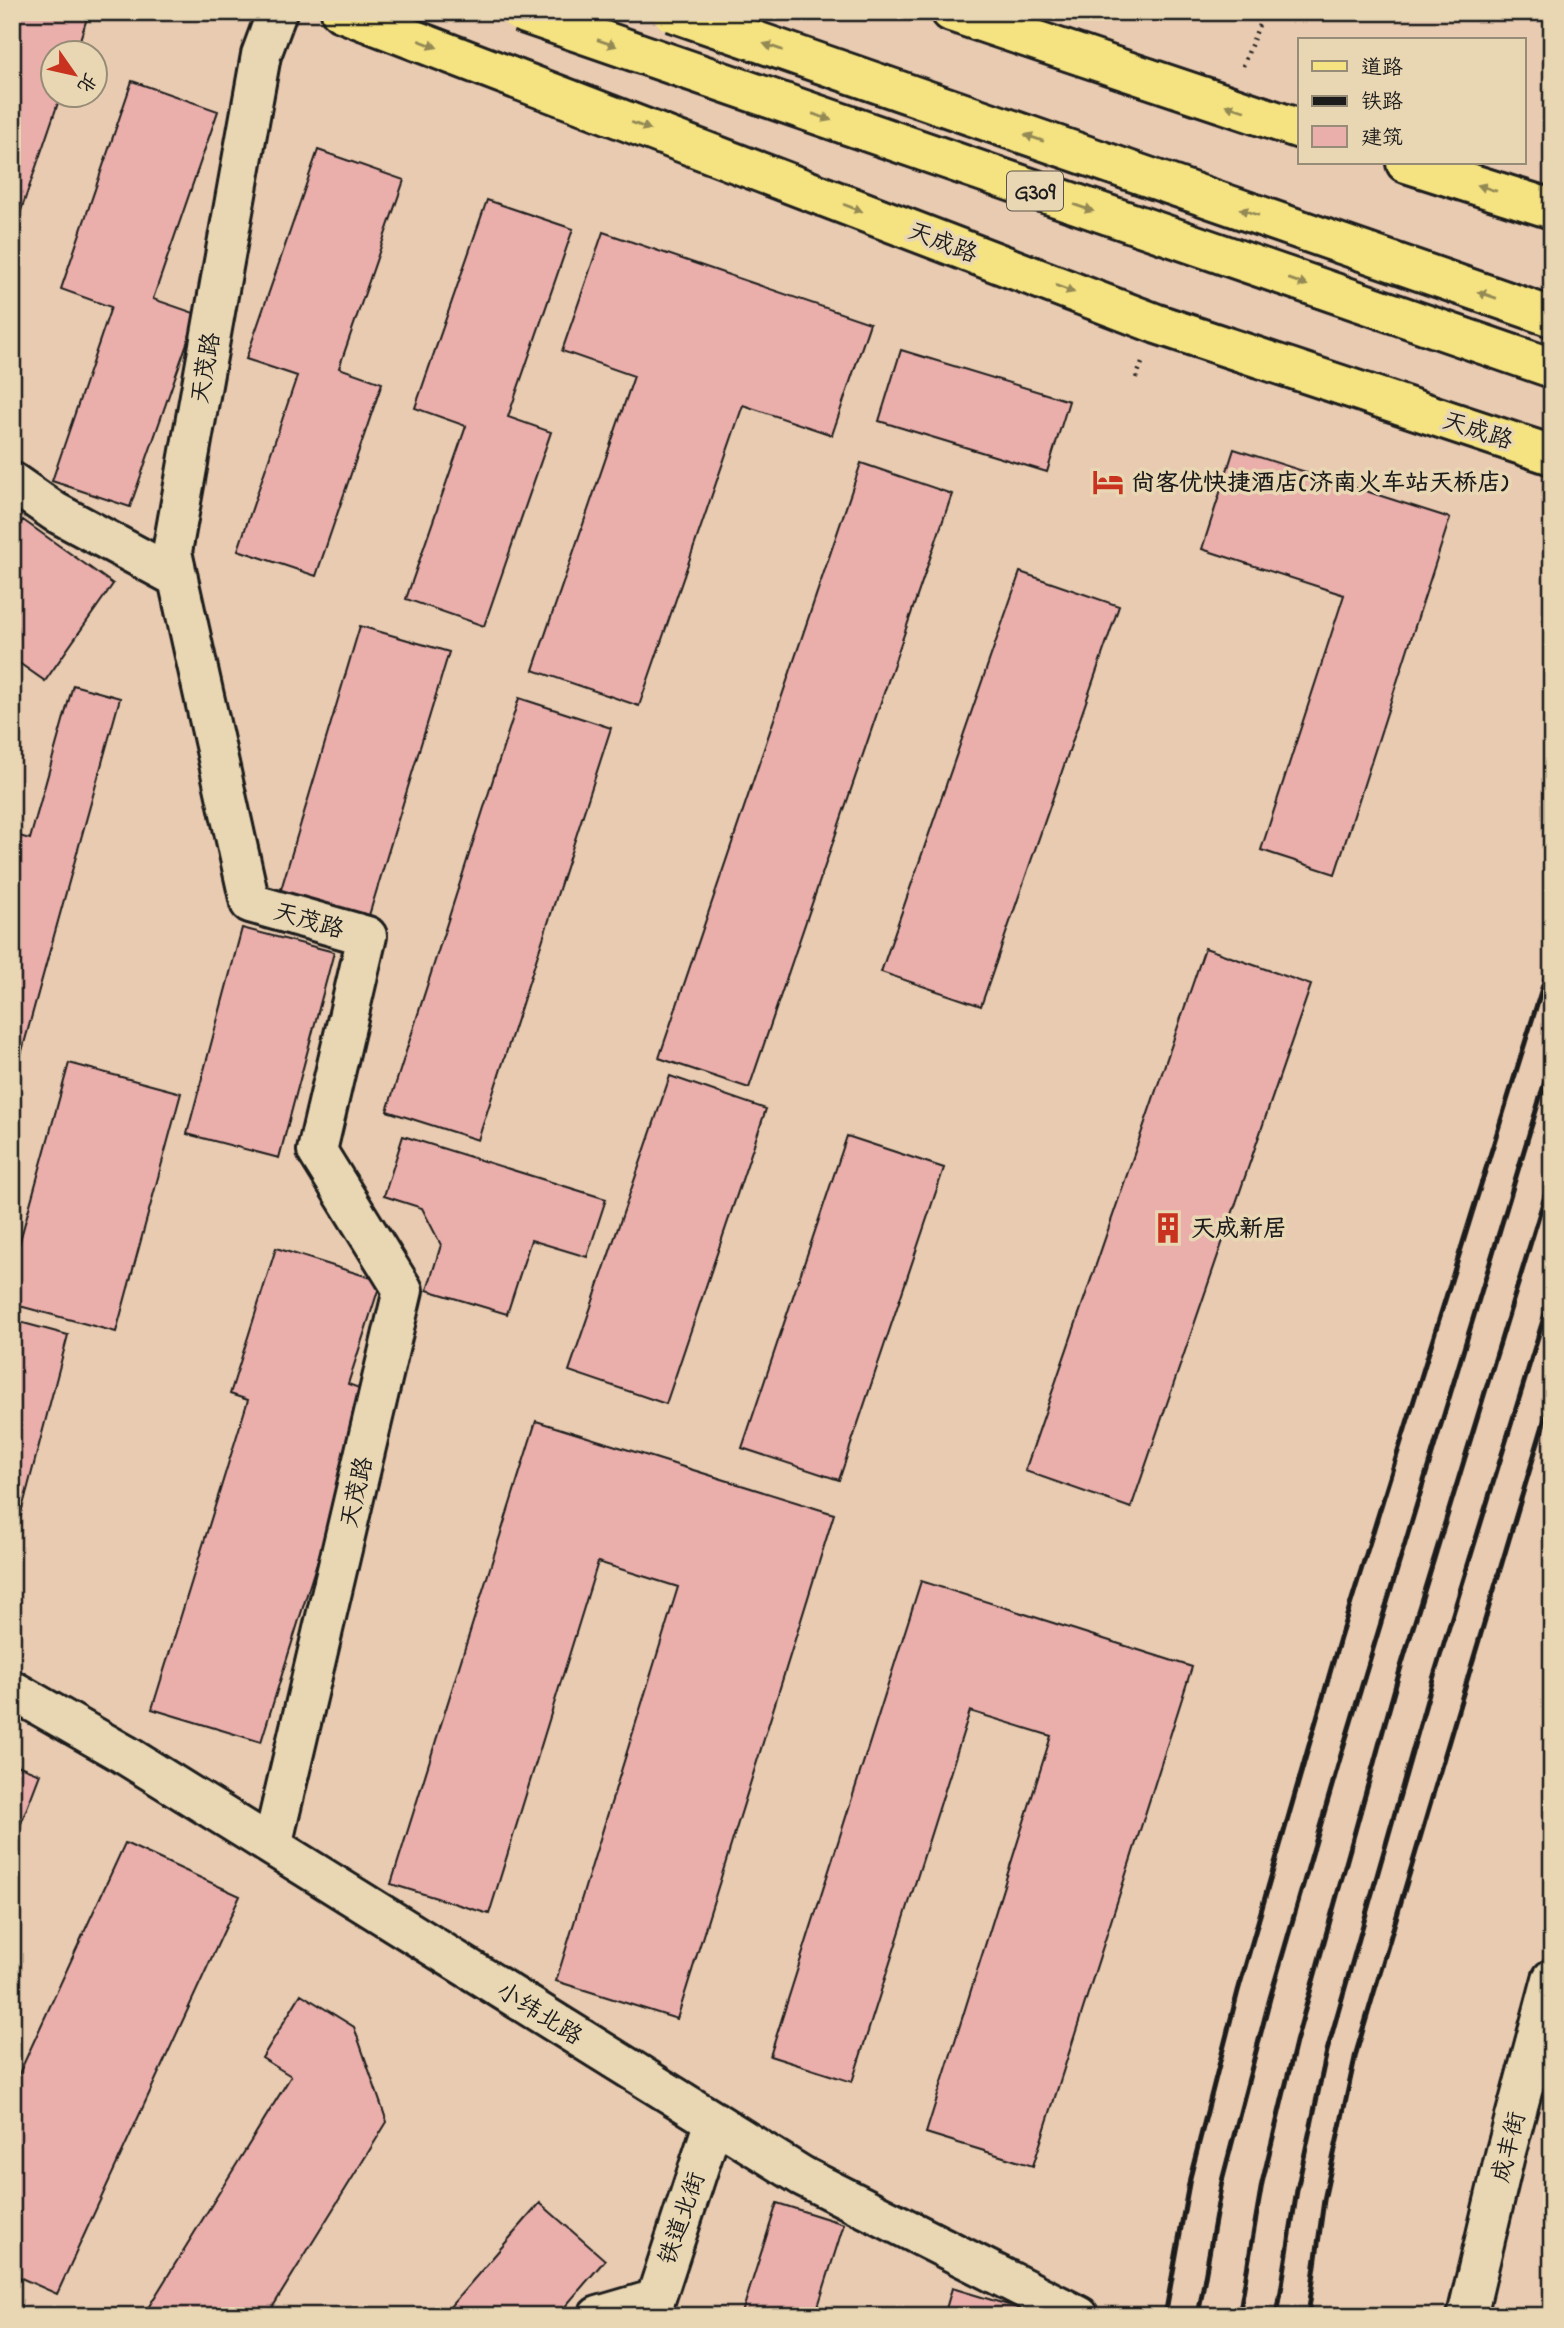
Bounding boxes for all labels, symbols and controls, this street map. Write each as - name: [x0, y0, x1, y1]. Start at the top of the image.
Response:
- north arrow: [38, 38, 108, 108]
- one-way arrow: [597, 38, 618, 49]
- legend: [1298, 38, 1526, 164]
- one-way arrow: [418, 39, 439, 50]
- one-way arrow: [762, 41, 783, 52]
- text: 道路: [1361, 54, 1403, 84]
- text: 北: [70, 67, 103, 98]
- text: 铁路: [1361, 88, 1403, 118]
- one-way arrow: [1224, 102, 1245, 113]
- one-way arrow: [812, 112, 833, 123]
- one-way arrow: [630, 120, 651, 131]
- text: 建筑: [1361, 124, 1403, 154]
- one-way arrow: [1024, 132, 1045, 143]
- road number: G309: [1007, 172, 1063, 210]
- one-way arrow: [1476, 183, 1497, 193]
- one-way arrow: [843, 202, 864, 213]
- one-way arrow: [1073, 203, 1094, 214]
- one-way arrow: [1239, 207, 1260, 218]
- street label: 天成路: [902, 215, 982, 274]
- one-way arrow: [1288, 277, 1309, 288]
- one-way arrow: [1055, 284, 1076, 295]
- one-way arrow: [1476, 289, 1497, 300]
- street label: 天茂路: [184, 330, 231, 407]
- street label: 天成路: [1438, 405, 1517, 460]
- hotel icon: 尚客优快捷酒店(济南火车站天桥店): [1091, 465, 1125, 499]
- place label: 尚客优快捷酒店(济南火车站天桥店): [1131, 467, 1508, 502]
- street label: 天茂路: [269, 896, 348, 949]
- building icon: 天成新居: [1151, 1211, 1185, 1245]
- place label: 天成新居: [1191, 1213, 1287, 1248]
- street label: 天茂路: [333, 1454, 384, 1532]
- street label: 小纬北路: [489, 1975, 589, 2055]
- street label: 成丰街: [1485, 2108, 1536, 2187]
- street label: 铁道北街: [651, 2168, 716, 2270]

